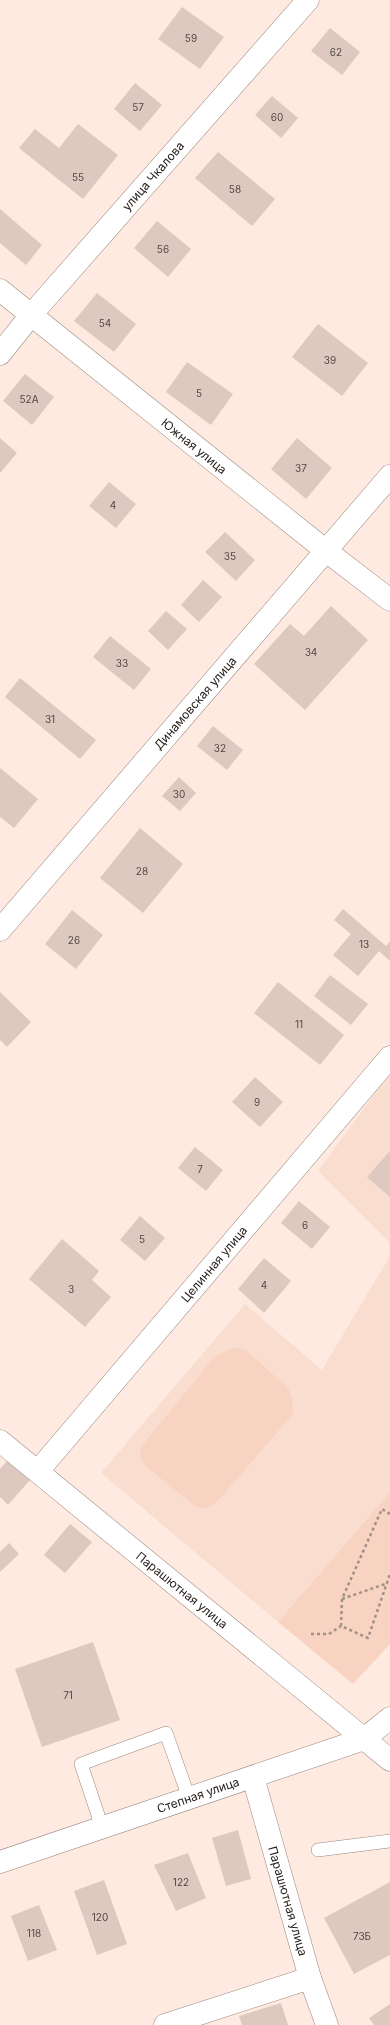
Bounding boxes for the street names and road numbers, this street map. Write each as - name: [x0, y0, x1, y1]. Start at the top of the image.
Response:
- street label: улица Чкалова: [119, 138, 187, 214]
- street label: Южная улица: [158, 415, 230, 477]
- street label: Динамовская улица: [151, 653, 239, 753]
- street label: Целинная улица: [178, 1223, 250, 1305]
- street label: Парашютная улица: [133, 1548, 231, 1632]
- street label: Степная улица: [155, 1774, 241, 1816]
- street label: Парашютная улица: [265, 1844, 311, 1958]

